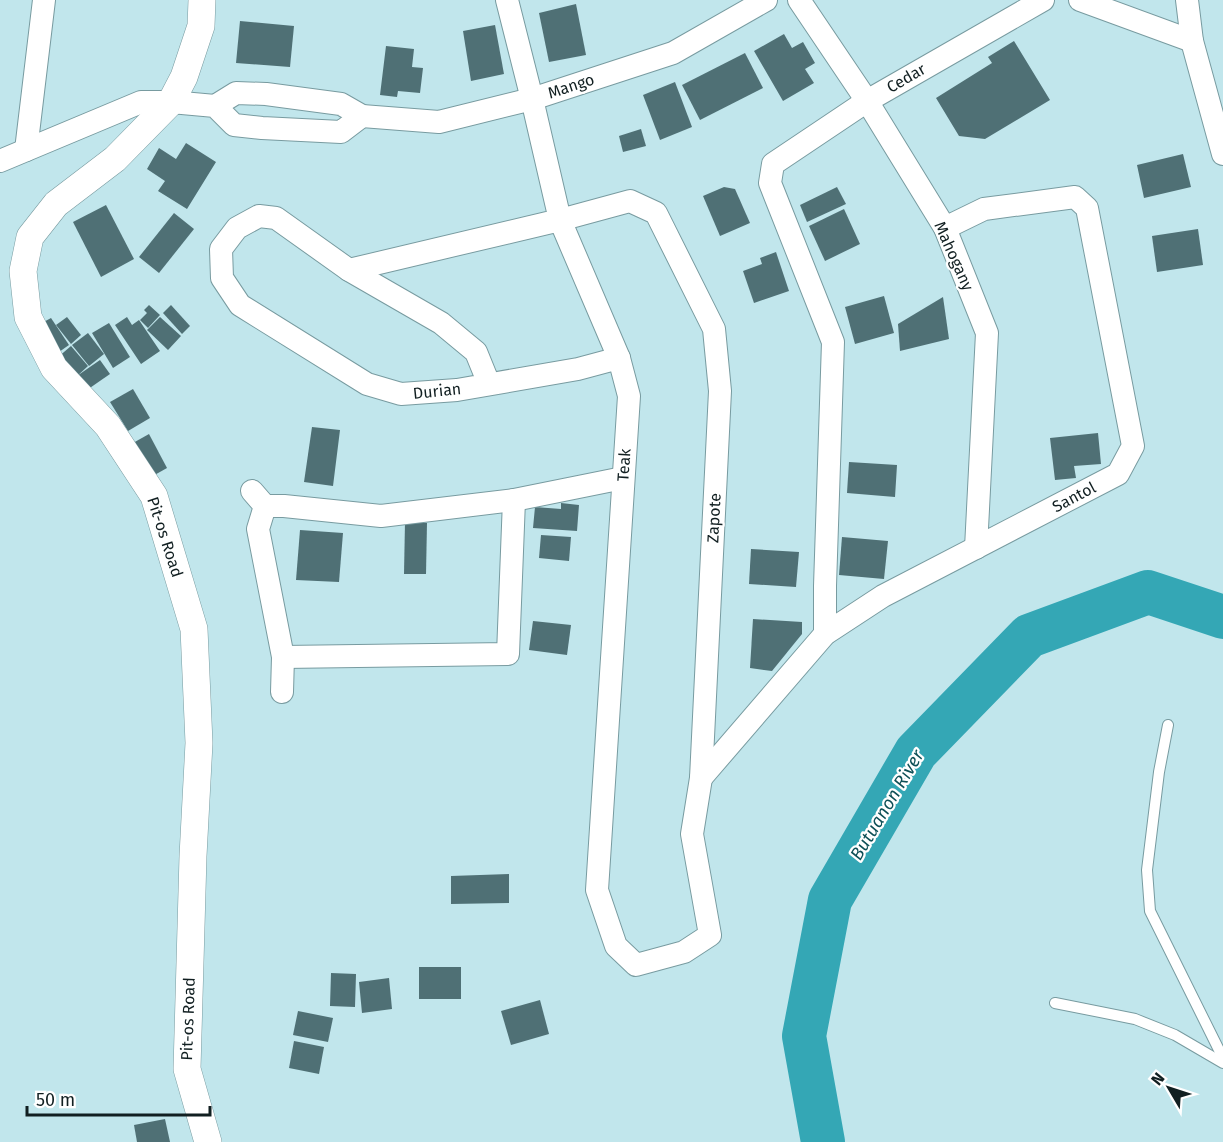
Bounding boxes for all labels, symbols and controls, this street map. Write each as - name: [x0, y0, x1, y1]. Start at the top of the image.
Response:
- street label: Cedar: [883, 59, 930, 97]
- street label: Mango: [545, 70, 597, 102]
- street label: Mahogany: [930, 218, 978, 294]
- street label: Durian: [412, 379, 462, 403]
- street label: Teak: [613, 447, 635, 482]
- street label: Santol: [1049, 478, 1099, 516]
- street label: Zapote: [703, 493, 725, 543]
- street label: Pit-os Road: [143, 494, 187, 580]
- water label: Butuanon River: [845, 745, 929, 864]
- street label: Pit-os Road: [177, 977, 199, 1061]
- north arrow: [1139, 1058, 1199, 1118]
- text: N: [1147, 1069, 1168, 1089]
- scale bar: [27, 1079, 210, 1117]
- text: 50 m: [36, 1089, 75, 1111]

